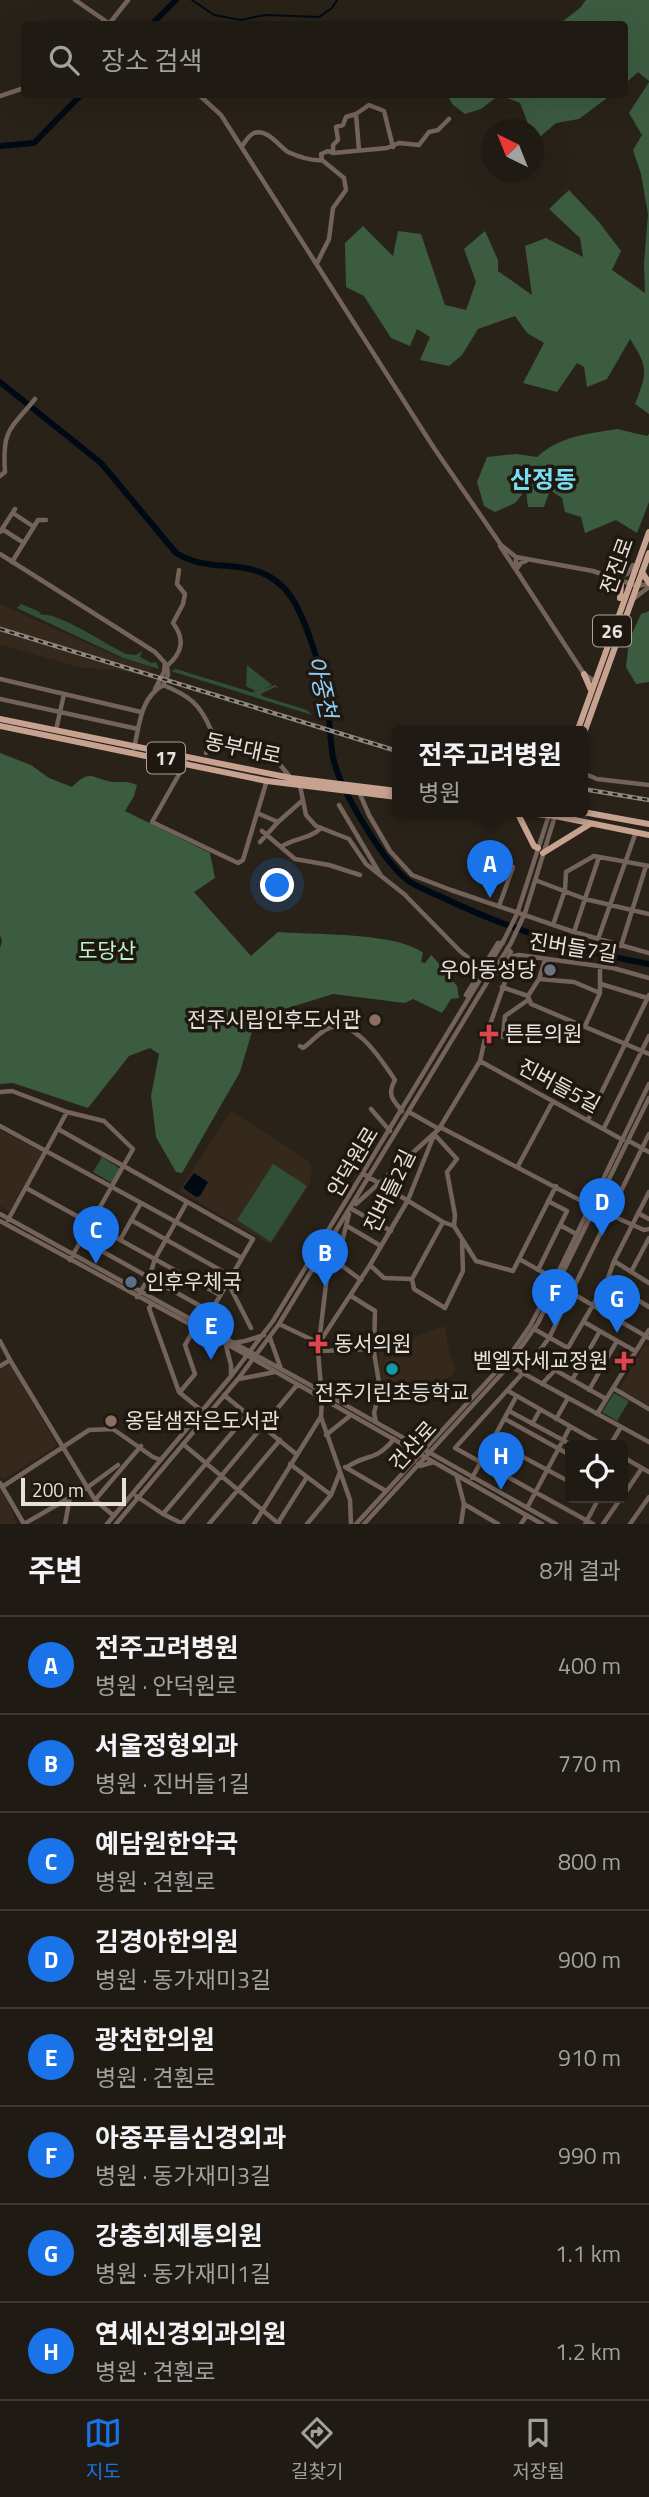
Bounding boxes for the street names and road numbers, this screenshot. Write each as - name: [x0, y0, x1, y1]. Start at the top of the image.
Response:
- street label: 전진로: [591, 533, 641, 598]
- road number: 26: [593, 616, 631, 646]
- street label: 동부대로: [202, 724, 284, 772]
- road number: 17: [147, 743, 185, 774]
- street label: 진버들7길: [527, 924, 620, 970]
- street label: 진버들5길: [513, 1050, 606, 1120]
- street label: 안덕원로: [319, 1120, 386, 1203]
- street label: 진버들2길: [355, 1144, 423, 1238]
- street label: 건산로: [381, 1413, 444, 1478]

